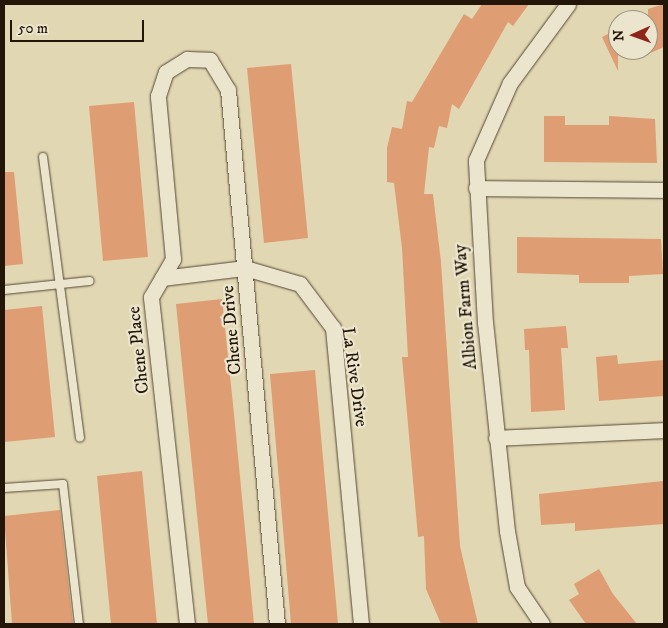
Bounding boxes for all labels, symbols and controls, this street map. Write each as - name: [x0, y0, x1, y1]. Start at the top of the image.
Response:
- scale bar: [12, 10, 146, 42]
- north arrow: [608, 10, 658, 60]
- text: 50 m: [18, 19, 48, 38]
- text: N: [610, 29, 628, 42]
- street label: Albion Farm Way: [450, 243, 482, 371]
- street label: Chene Drive: [217, 284, 247, 376]
- street label: Chene Place: [124, 305, 154, 395]
- street label: La Rive Drive: [336, 326, 372, 428]

